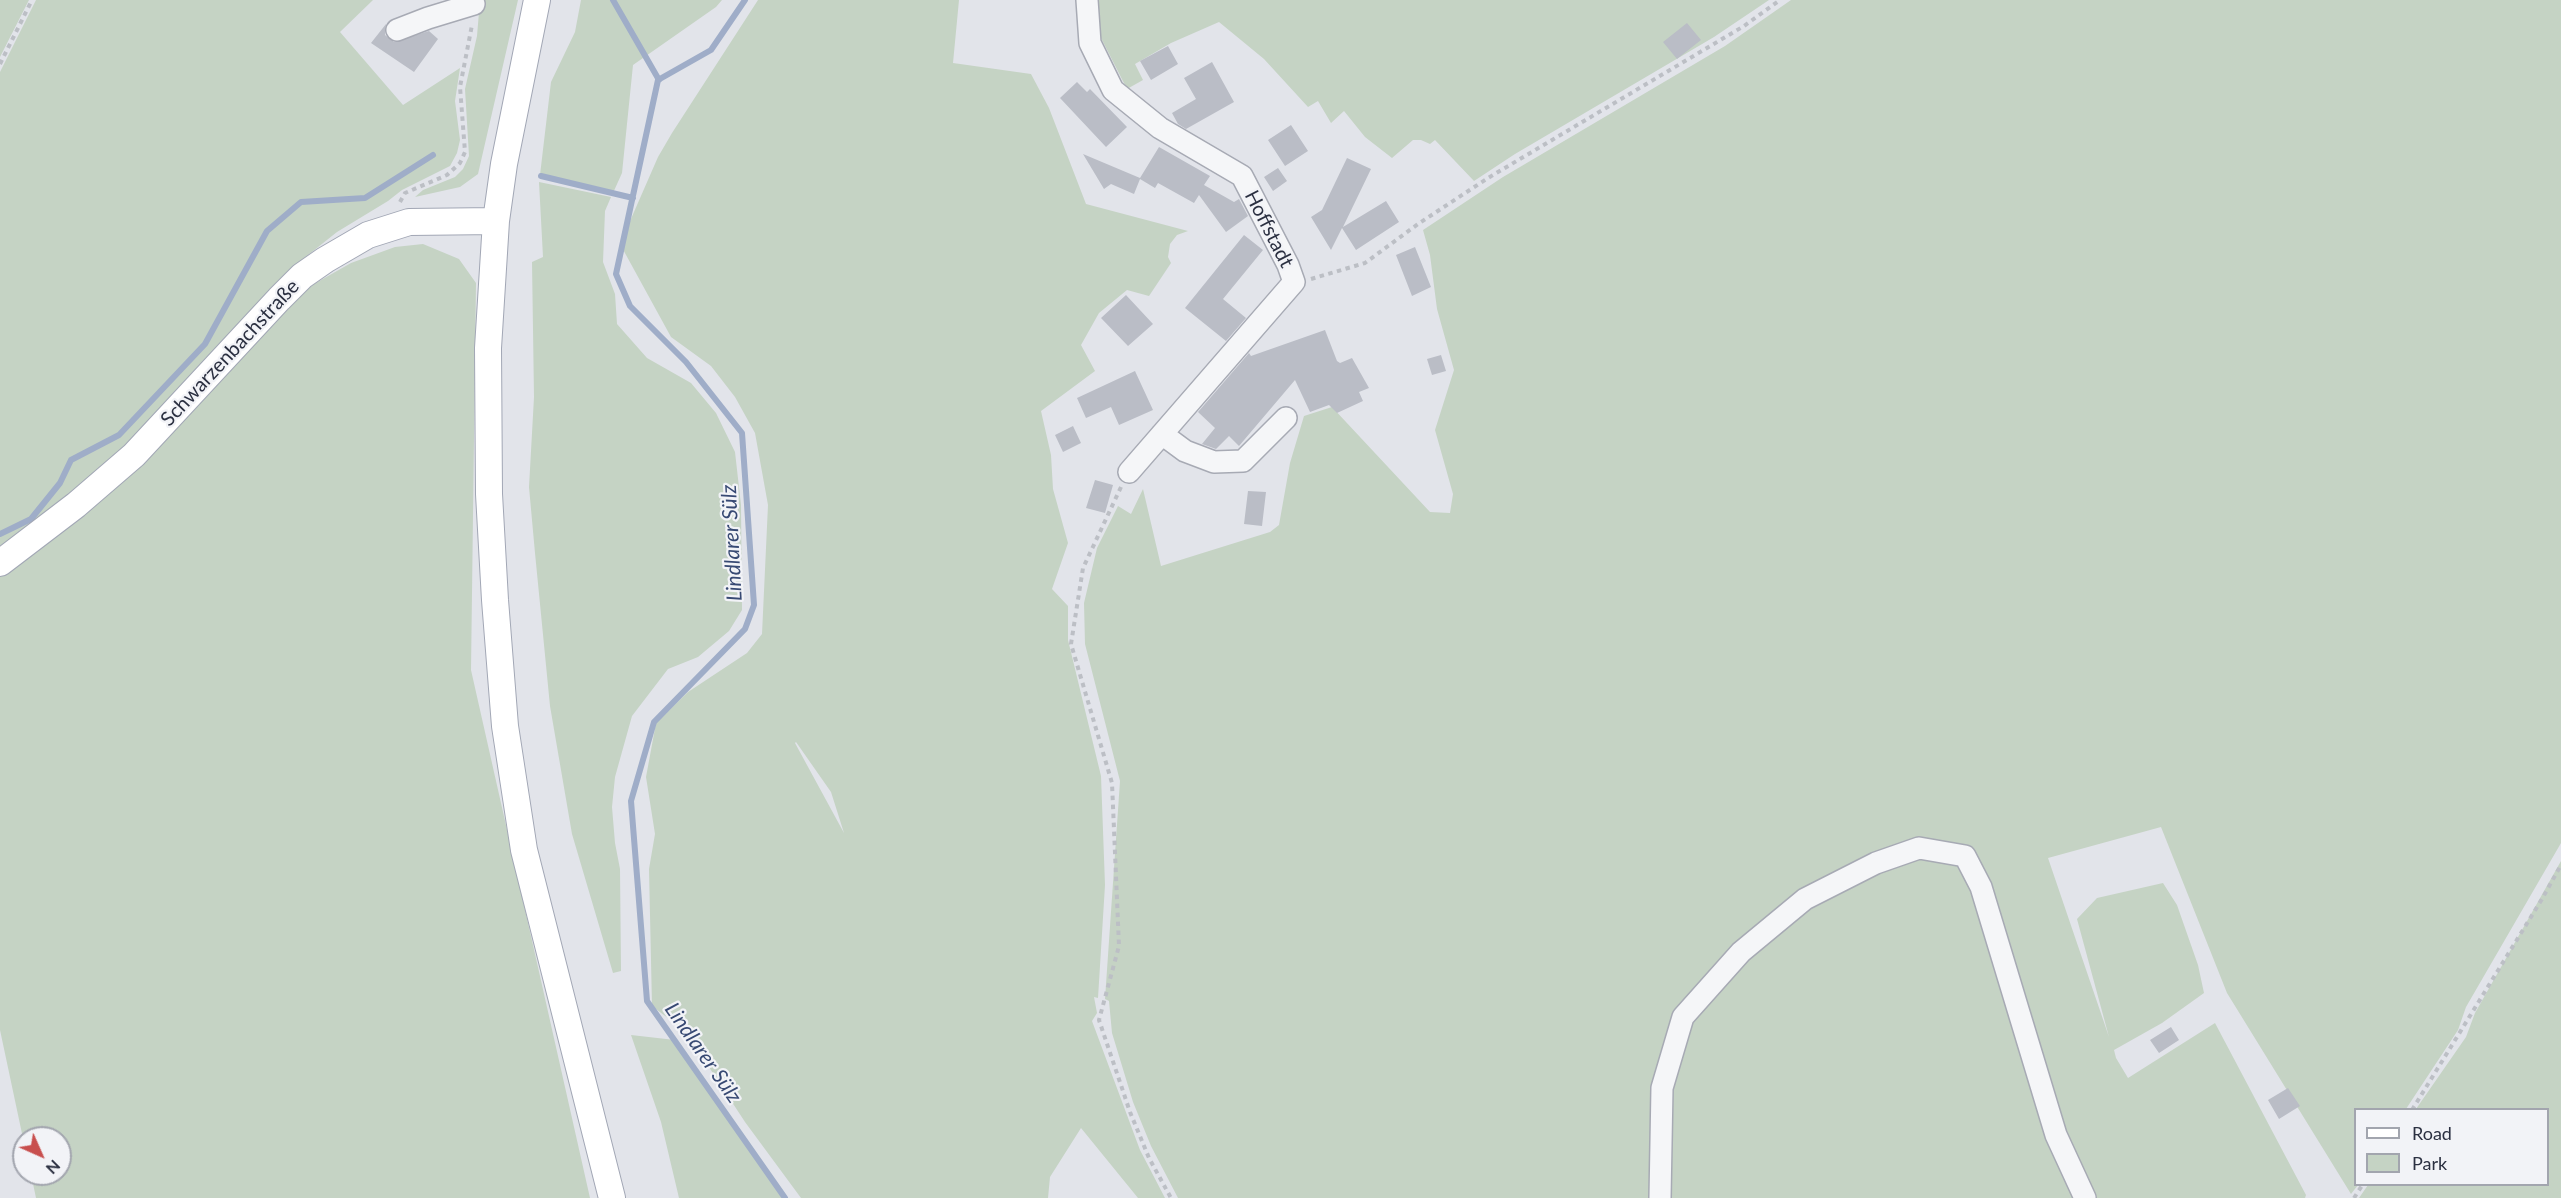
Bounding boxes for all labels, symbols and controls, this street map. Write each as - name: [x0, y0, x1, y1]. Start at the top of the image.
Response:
- street label: Hoffstadt: [1239, 186, 1299, 272]
- street label: Schwarzenbachstraße: [156, 275, 304, 431]
- water label: Lindlarer Sülz: [716, 484, 748, 602]
- water label: Lindlarer Sülz: [659, 998, 747, 1108]
- legend: [2354, 1108, 2549, 1186]
- text: Road: [2412, 1122, 2452, 1144]
- north arrow: [12, 1126, 72, 1186]
- text: Park: [2412, 1152, 2447, 1174]
- text: N: [43, 1157, 65, 1179]

